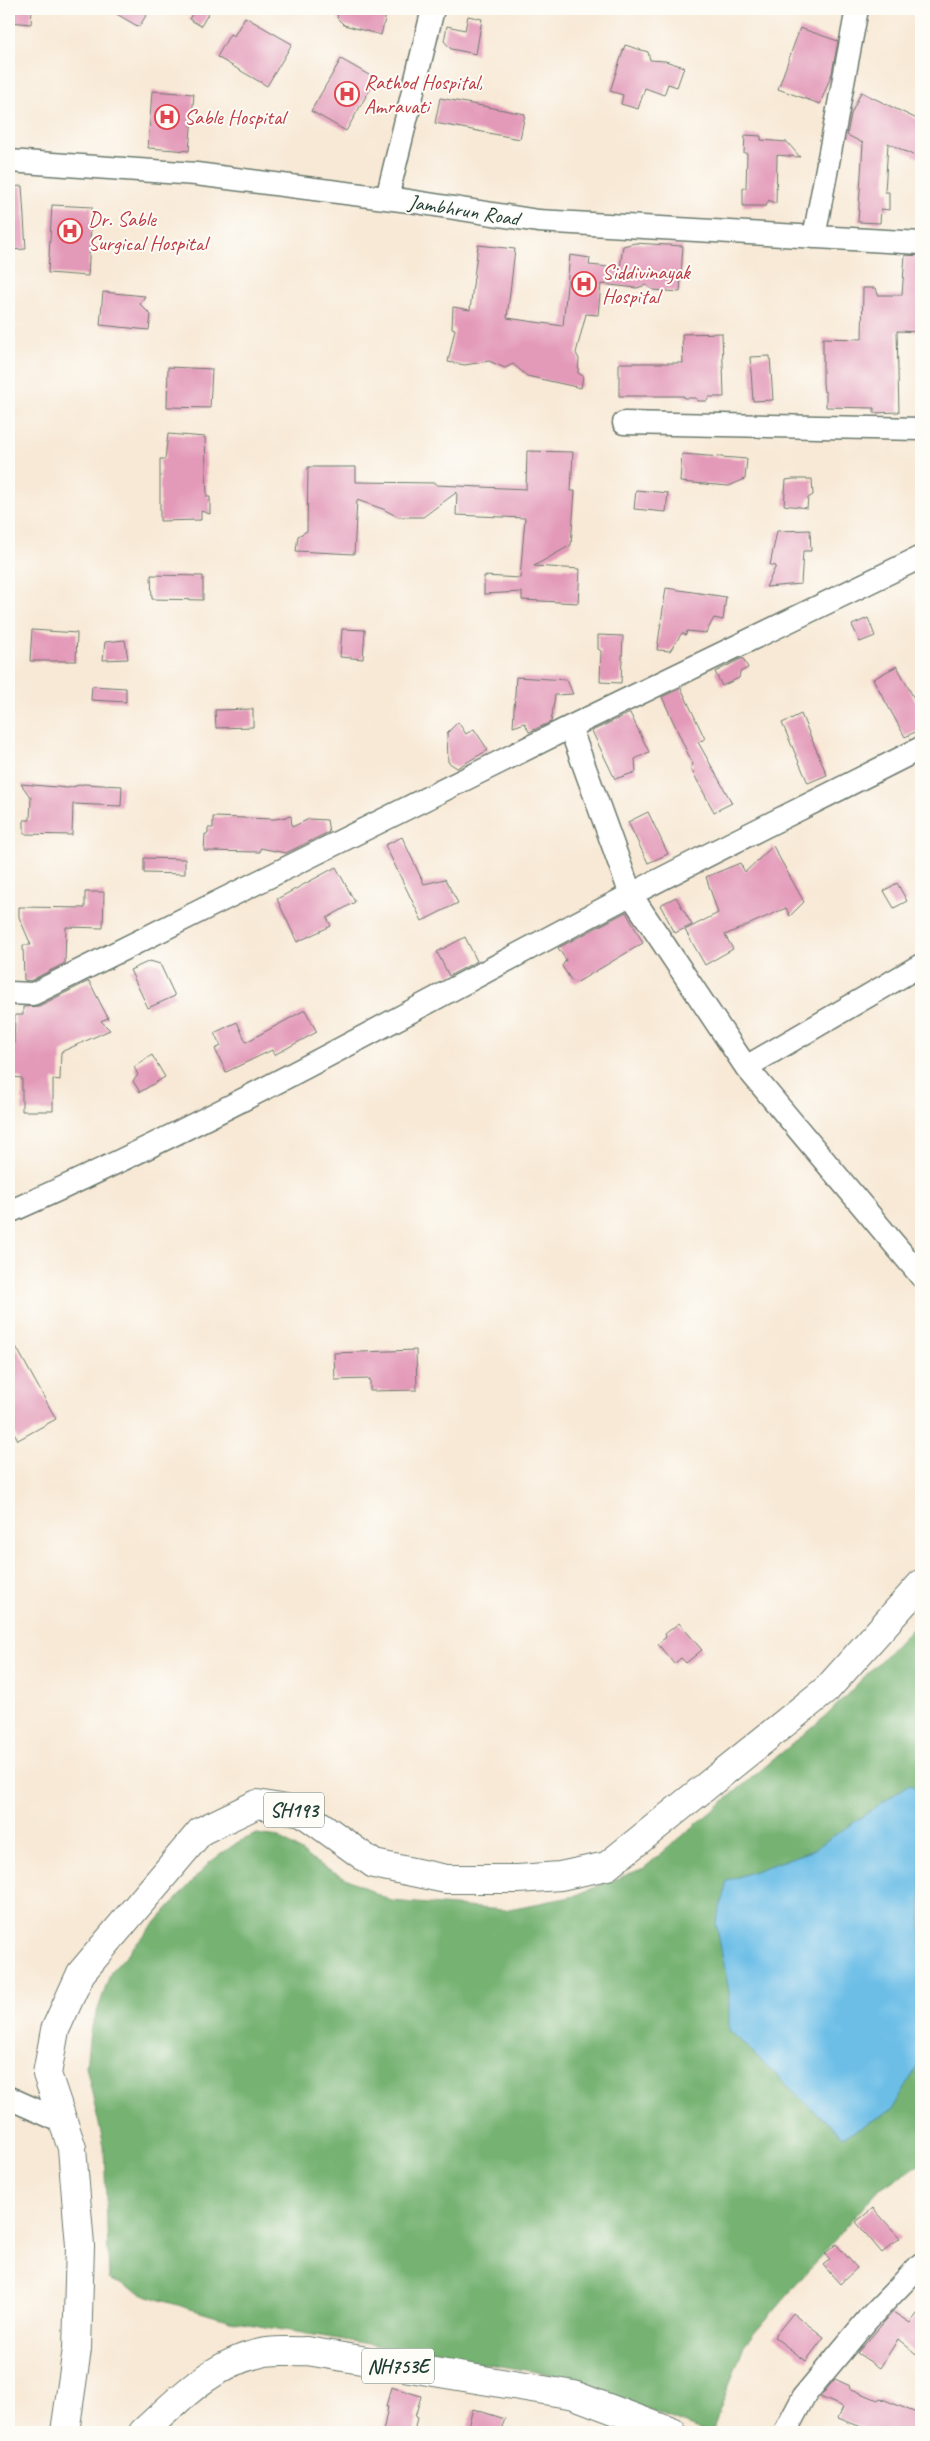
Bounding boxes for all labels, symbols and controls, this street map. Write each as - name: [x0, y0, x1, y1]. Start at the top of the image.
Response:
- place label: Rathod Hospital, Amravati: [364, 69, 483, 119]
- hospital icon: Rathod Hospital, Amravati: [334, 81, 360, 107]
- hospital icon: Sable Hospital: [154, 104, 180, 130]
- place label: Sable Hospital: [184, 104, 288, 130]
- street label: Jambhrun Road: [406, 188, 524, 232]
- place label: Dr. Sable Surgical Hospital: [88, 206, 210, 256]
- hospital icon: Dr. Sable Surgical Hospital: [57, 218, 83, 244]
- place label: Siddivinayak Hospital: [602, 259, 691, 309]
- hospital icon: Siddivinayak Hospital: [571, 271, 597, 297]
- road number: SH193: [264, 1792, 324, 1828]
- road number: NH753E: [362, 2348, 434, 2384]

